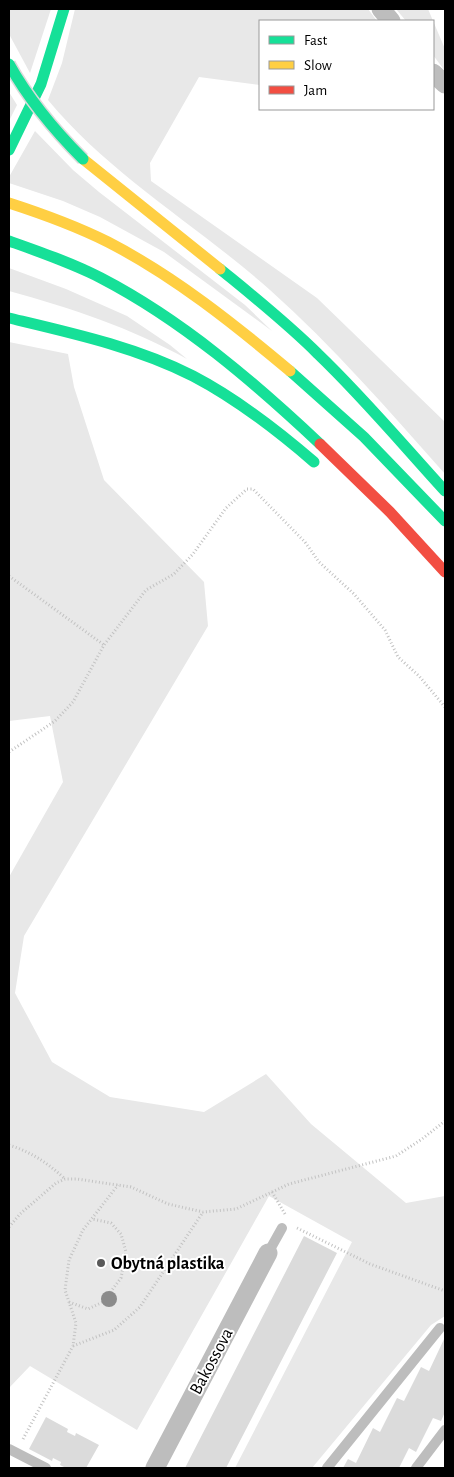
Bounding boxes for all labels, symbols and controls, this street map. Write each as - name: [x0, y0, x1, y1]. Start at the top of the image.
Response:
- legend: [259, 20, 434, 110]
- text: Fast: [304, 33, 328, 48]
- text: Slow: [304, 58, 332, 73]
- text: Jam: [304, 83, 327, 98]
- place label: Obytná plastika: [111, 1255, 225, 1273]
- marker: Obytná plastika: [95, 1257, 107, 1269]
- street label: Bakossova: [187, 1325, 237, 1398]

